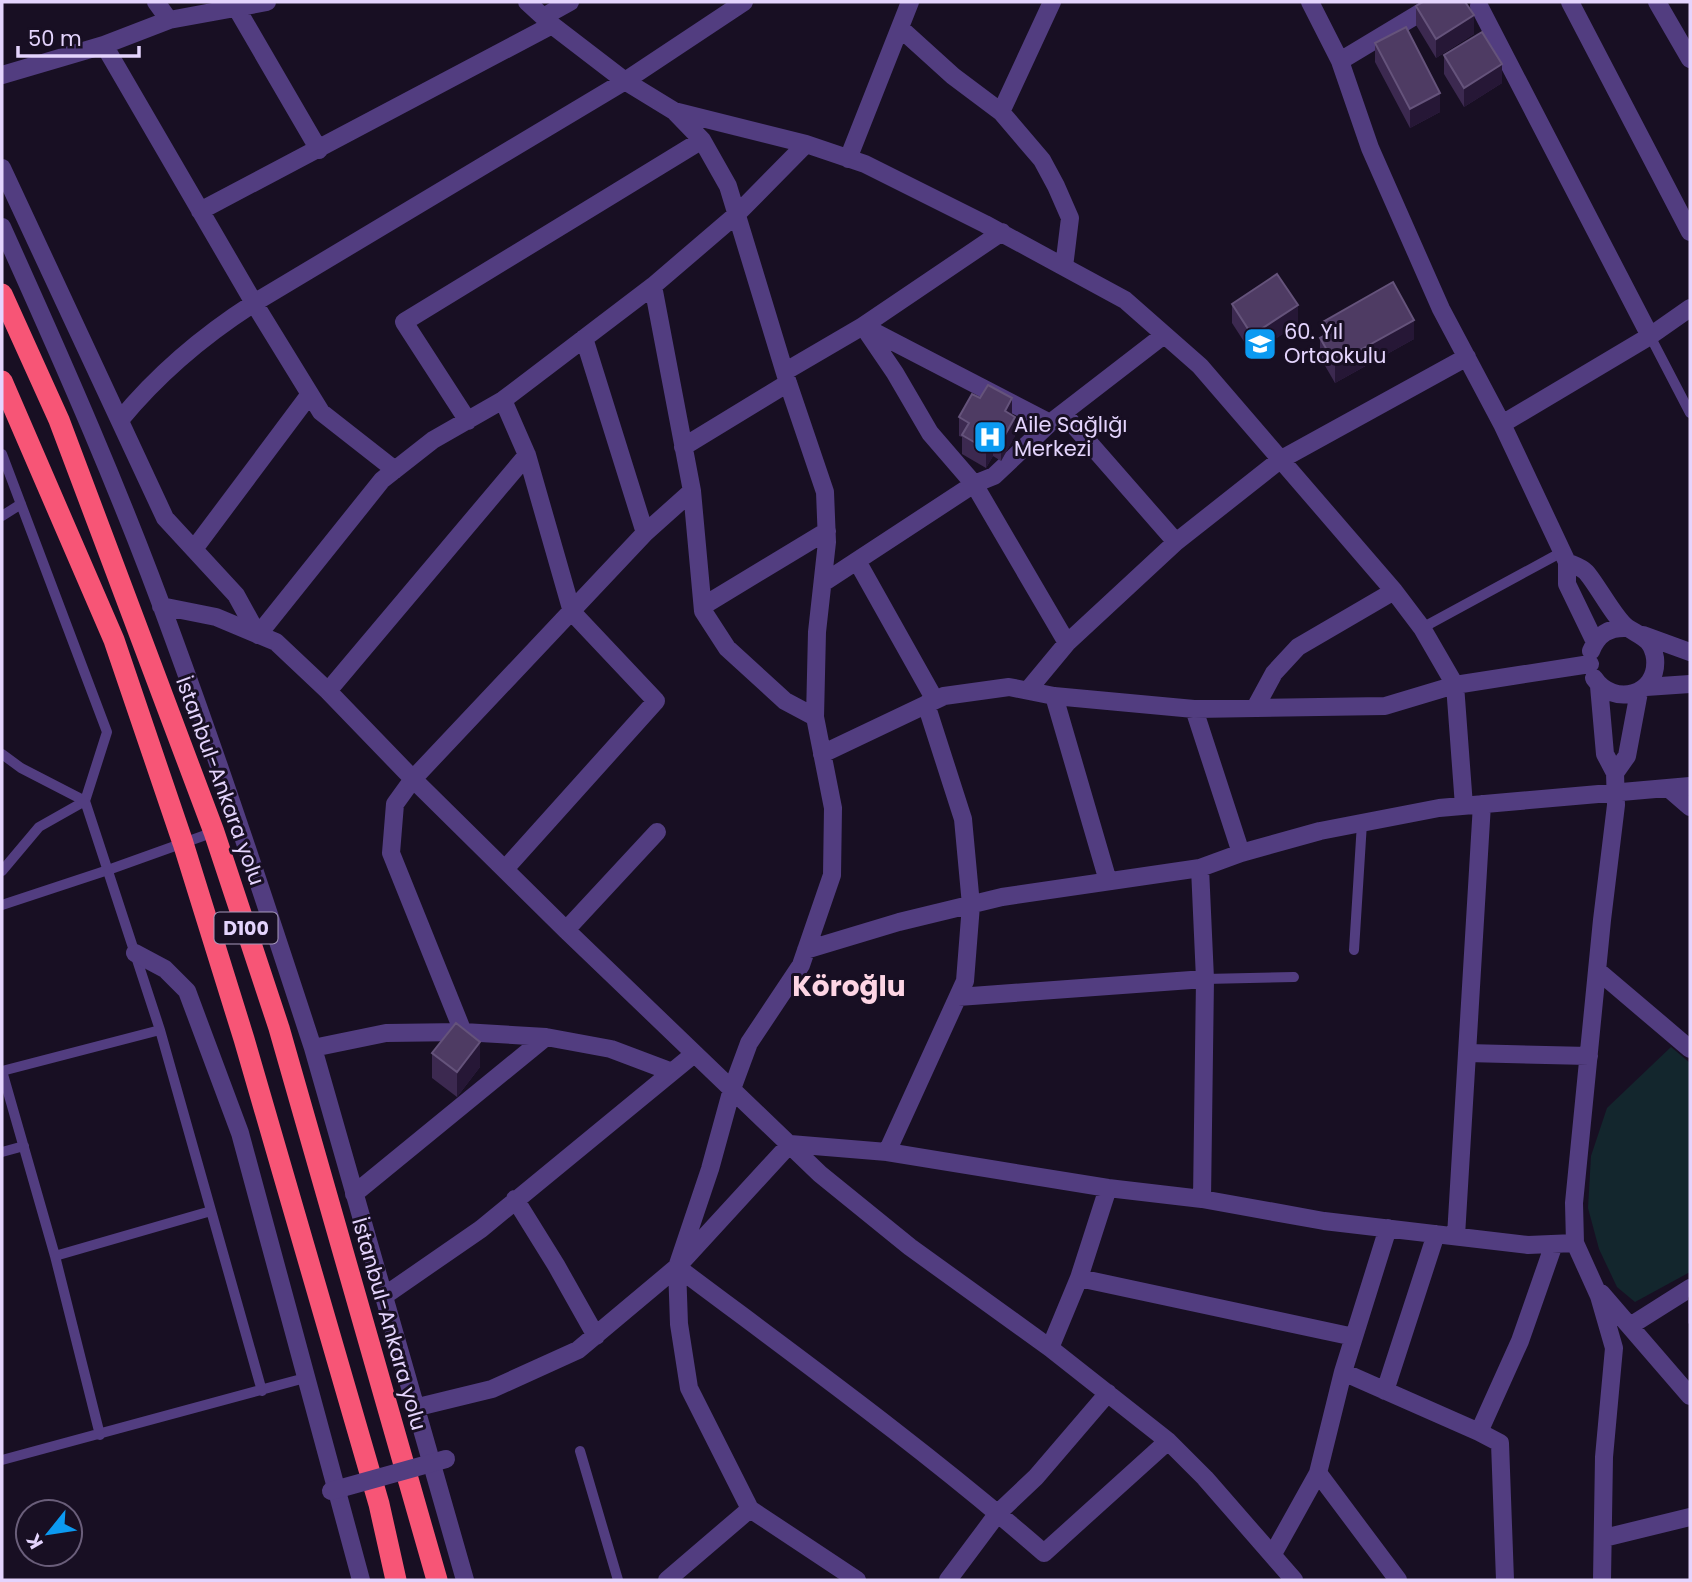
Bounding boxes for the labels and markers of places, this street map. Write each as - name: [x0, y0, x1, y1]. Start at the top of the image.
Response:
- place label: 60. Yıl Ortaokulu: [1284, 317, 1386, 370]
- school or university icon: 60. Yıl Ortaokulu: [1241, 325, 1279, 363]
- place label: Aile Sağlığı Merkezi: [1014, 410, 1128, 463]
- hospital icon: Aile Sağlığı Merkezi: [971, 418, 1009, 456]

